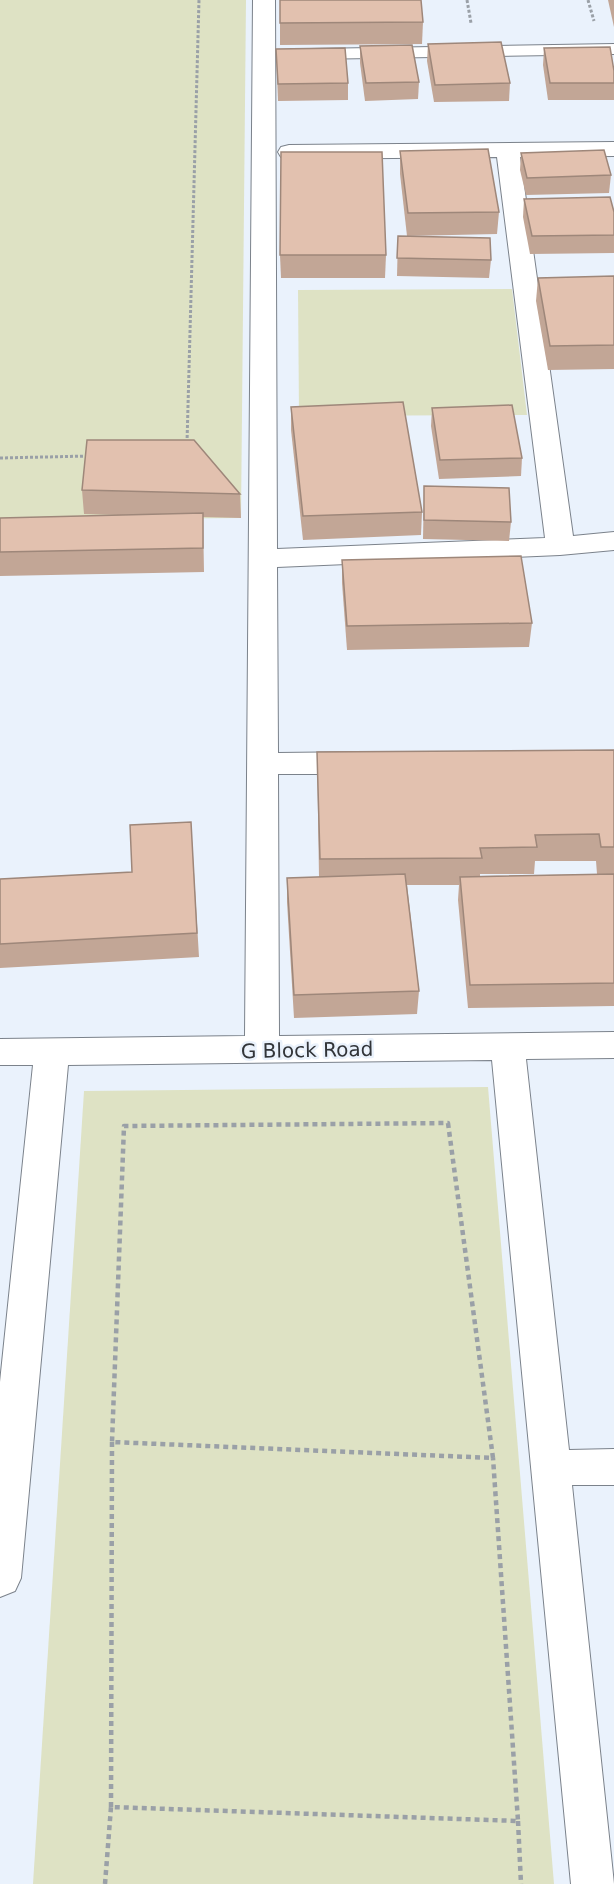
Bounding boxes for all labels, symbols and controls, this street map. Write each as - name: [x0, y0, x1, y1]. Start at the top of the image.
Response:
- street label: G Block Road: [241, 1037, 373, 1063]

